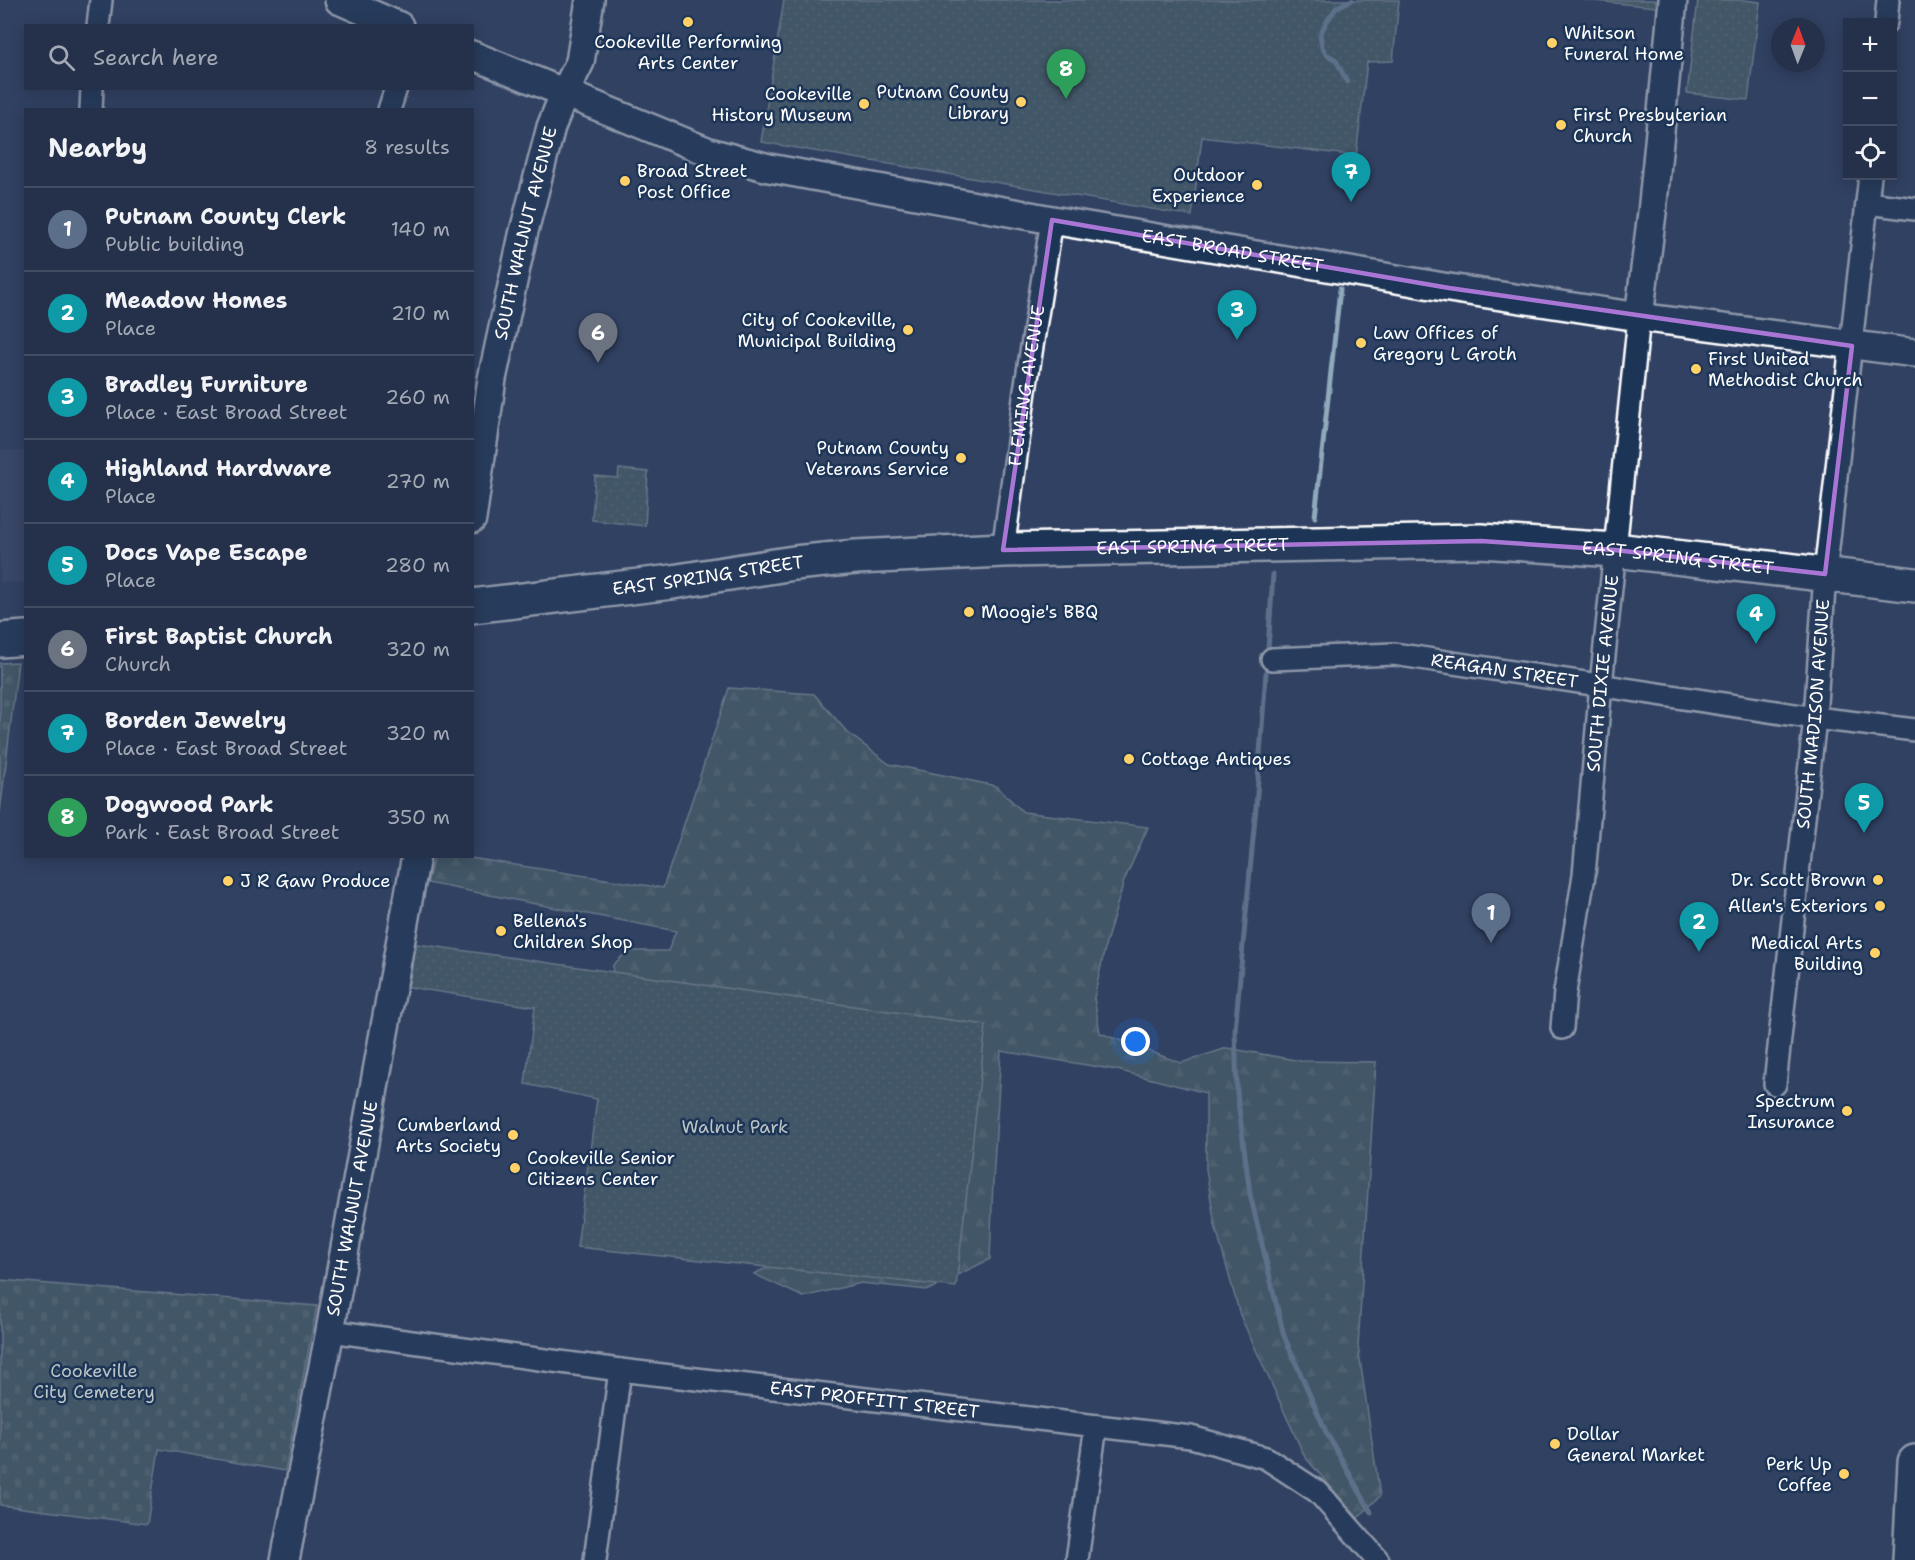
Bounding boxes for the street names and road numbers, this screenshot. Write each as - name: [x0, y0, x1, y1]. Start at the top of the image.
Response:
- street label: SOUTH WALNUT AVENUE: [489, 124, 563, 342]
- street label: EAST BROAD STREET: [1140, 224, 1325, 278]
- street label: FLEMING AVENUE: [1003, 303, 1050, 468]
- street label: EAST SPRING STREET: [1096, 533, 1289, 560]
- street label: EAST SPRING STREET: [1581, 536, 1775, 580]
- street label: EAST SPRING STREET: [611, 550, 805, 601]
- street label: SOUTH DIXIE AVENUE: [1581, 574, 1624, 773]
- street label: SOUTH MADISON AVENUE: [1791, 598, 1835, 830]
- street label: REAGAN STREET: [1429, 648, 1580, 694]
- street label: SOUTH WALNUT AVENUE: [321, 1099, 383, 1318]
- street label: EAST PROFFITT STREET: [769, 1376, 981, 1424]

